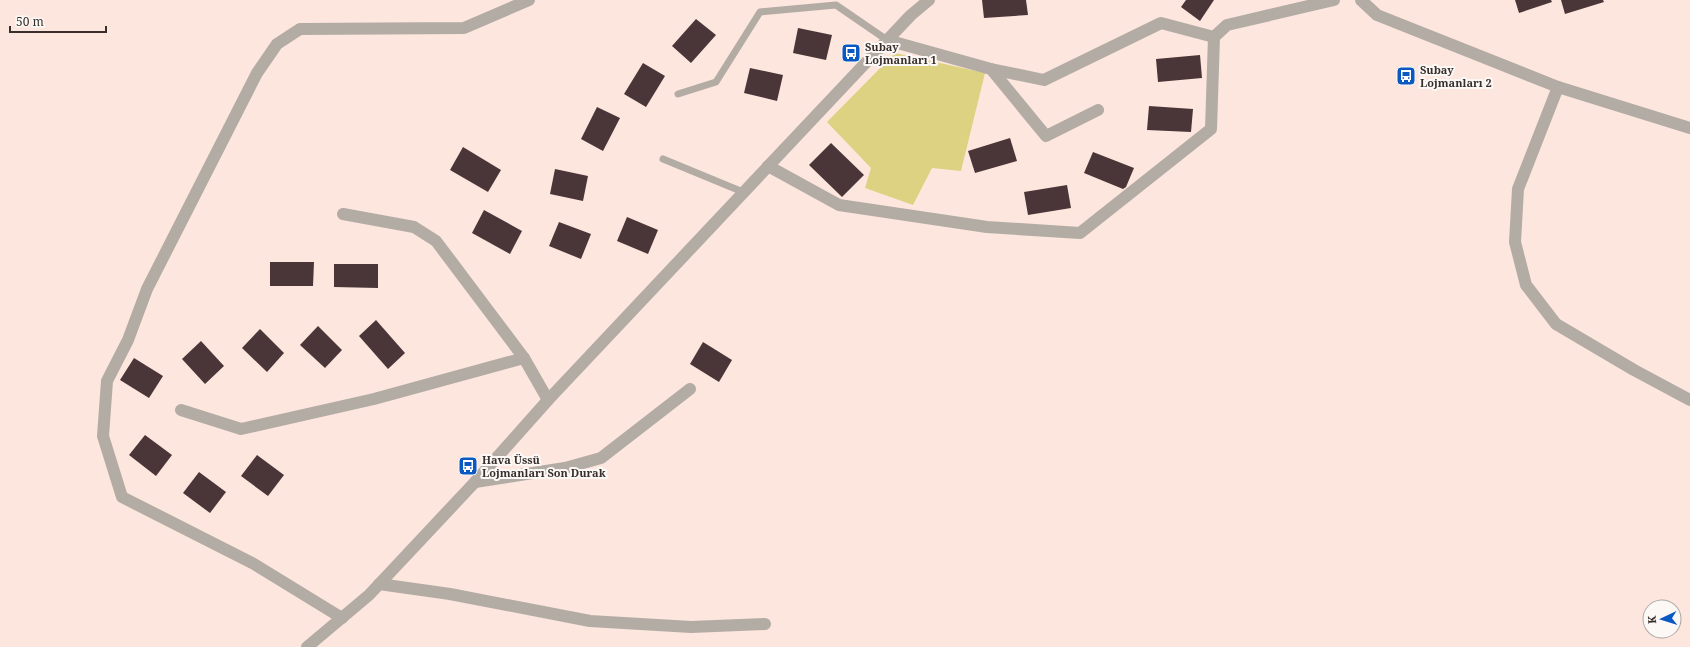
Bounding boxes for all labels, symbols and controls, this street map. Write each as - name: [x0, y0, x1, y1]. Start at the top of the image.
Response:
- scale bar: [10, 8, 106, 34]
- text: 50 m: [16, 13, 44, 30]
- place label: Subay Lojmanları 1: [865, 39, 937, 67]
- bus stop icon: Subay Lojmanları 1: [840, 42, 862, 64]
- place label: Subay Lojmanları 2: [1420, 62, 1492, 90]
- bus stop icon: Subay Lojmanları 2: [1395, 65, 1417, 87]
- place label: Hava Üssü Lojmanları Son Durak: [482, 452, 606, 480]
- bus stop icon: Hava Üssü Lojmanları Son Durak: [457, 455, 479, 477]
- north arrow: [1642, 599, 1682, 639]
- text: K: [1644, 614, 1659, 624]

